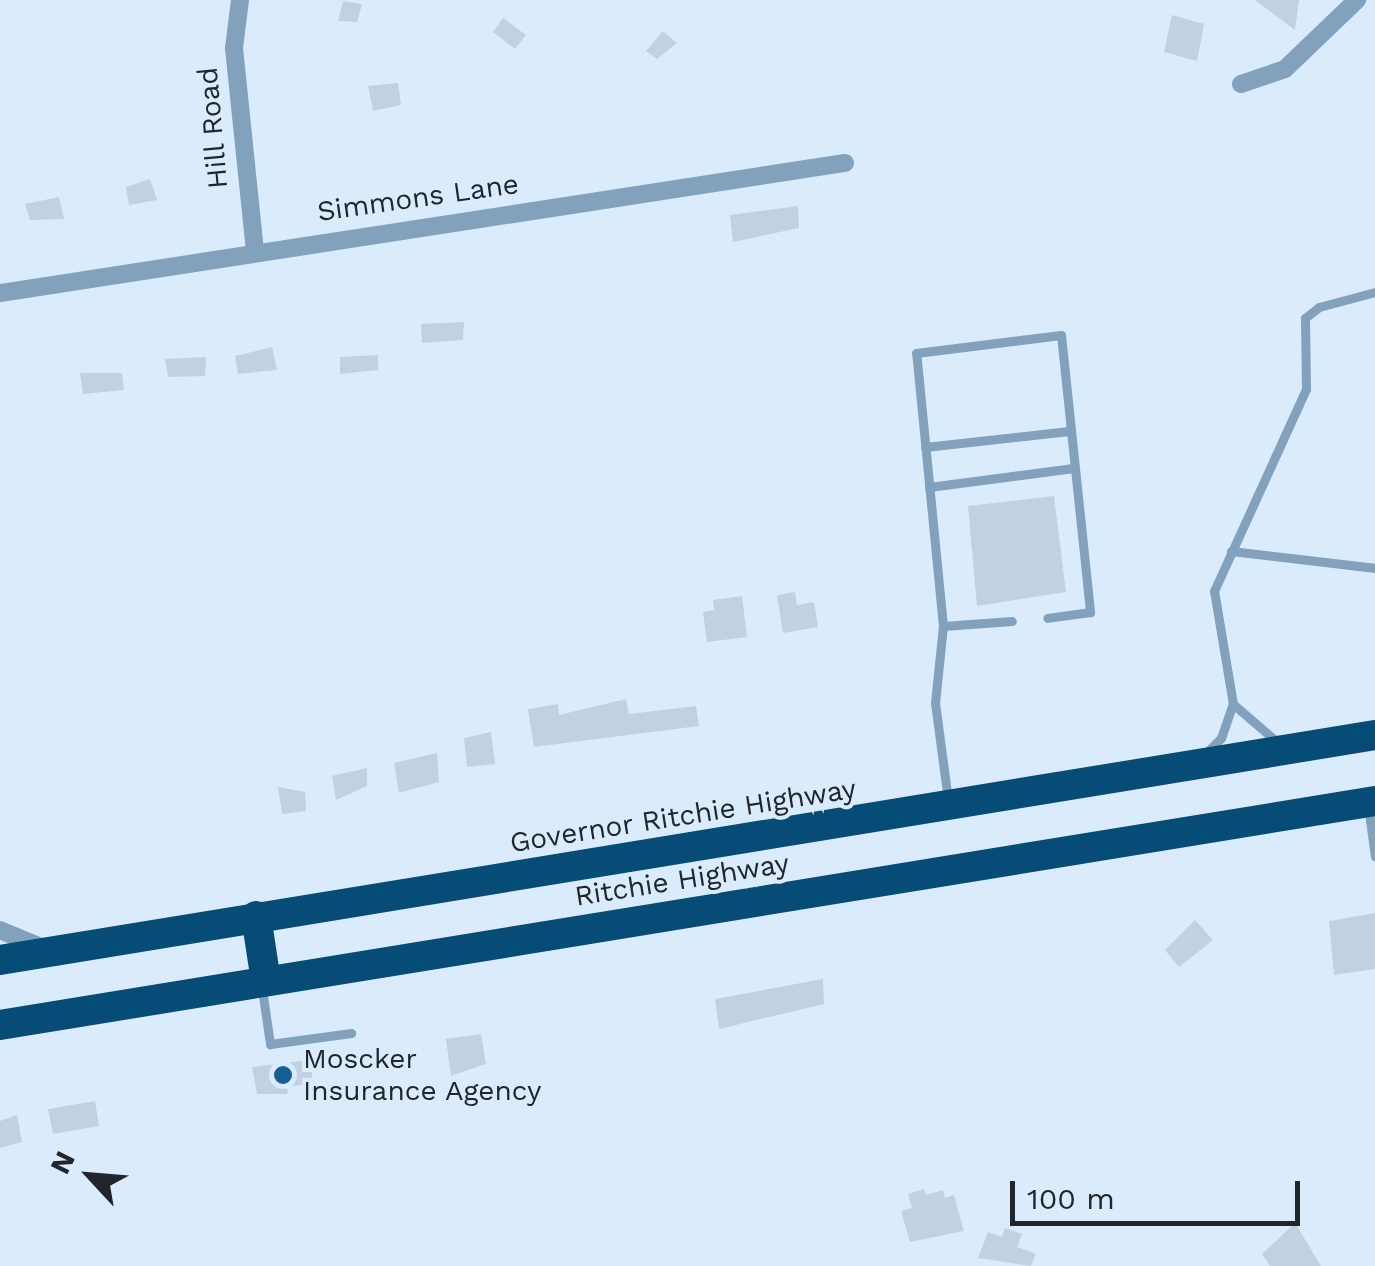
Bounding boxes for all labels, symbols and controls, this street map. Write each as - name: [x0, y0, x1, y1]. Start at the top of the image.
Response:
- street label: Hill Road: [191, 65, 235, 191]
- street label: Simmons Lane: [315, 167, 521, 229]
- street label: Governor Ritchie Highway: [507, 772, 859, 860]
- street label: Ritchie Highway: [572, 846, 792, 914]
- place label: Moscker Insurance Agency: [303, 1042, 543, 1108]
- marker: Moscker Insurance Agency: [272, 1064, 294, 1086]
- north arrow: [40, 1126, 140, 1226]
- text: N: [43, 1146, 82, 1179]
- scale bar: [1015, 1161, 1305, 1223]
- text: 100 m: [1027, 1181, 1115, 1216]

